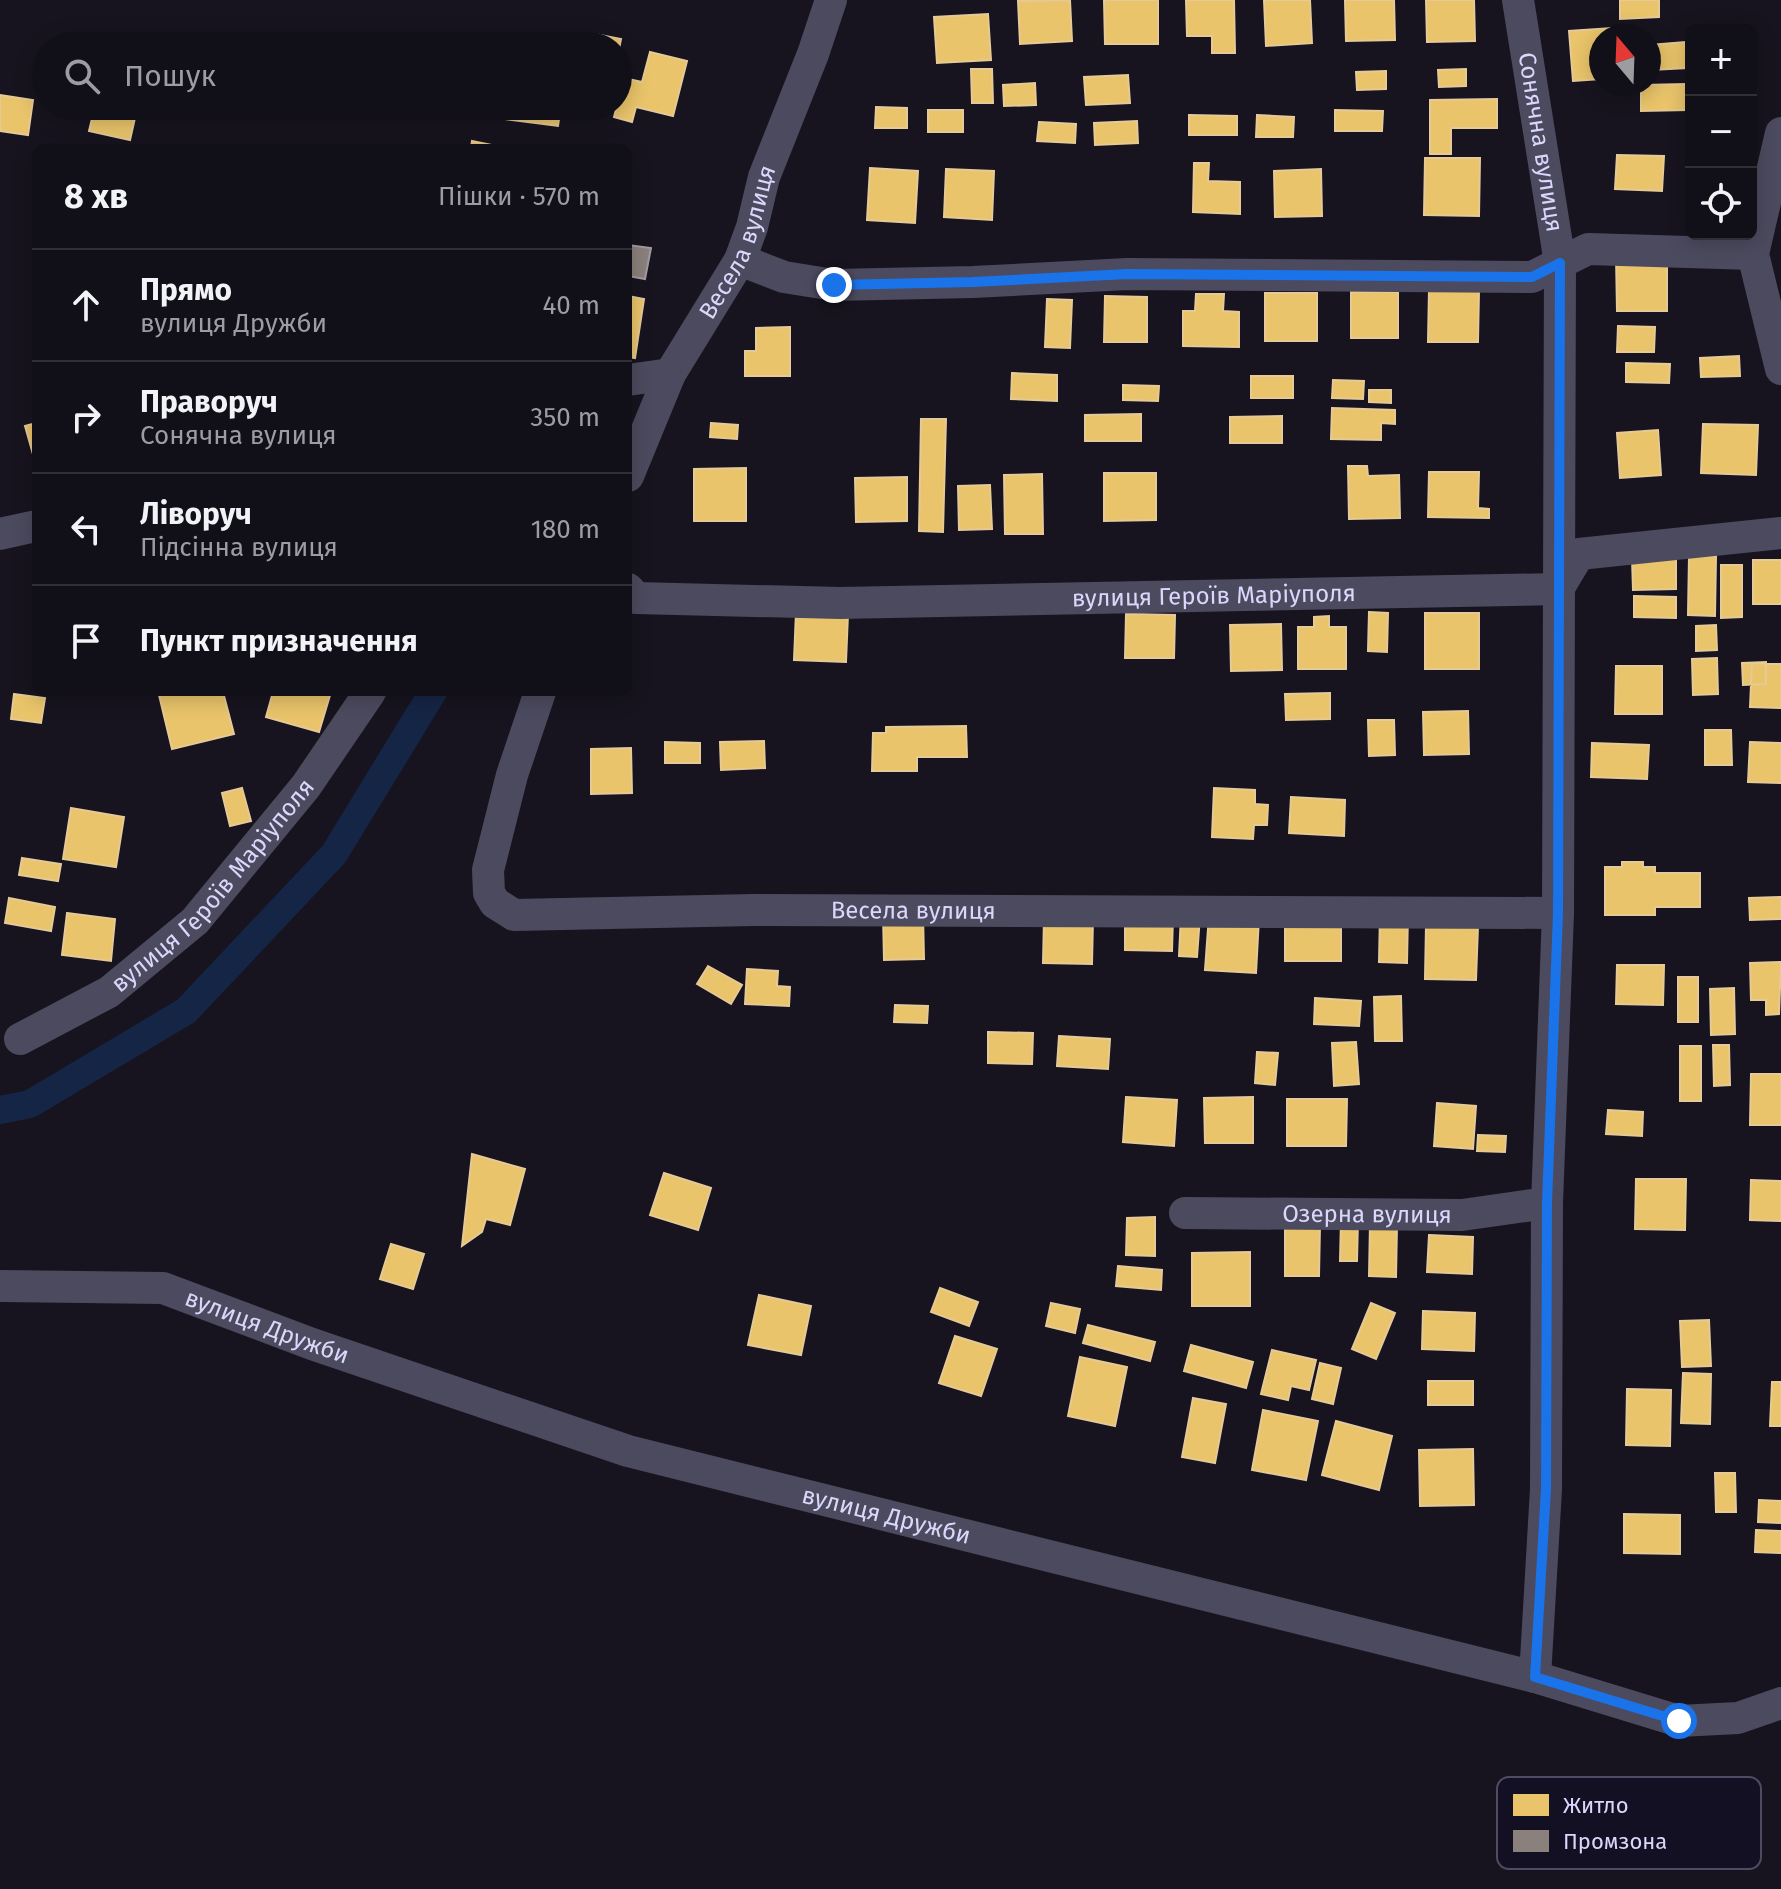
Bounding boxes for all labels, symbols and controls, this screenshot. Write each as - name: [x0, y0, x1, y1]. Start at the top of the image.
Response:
- north arrow: [1589, 24, 1661, 96]
- map controls: [1685, 24, 1757, 240]
- button: +: [1685, 24, 1757, 96]
- search box: [32, 32, 632, 120]
- street label: Сонячна вулиця: [1513, 50, 1569, 234]
- icon: search: [60, 54, 104, 98]
- text: Пошук: [124, 58, 216, 94]
- button: −: [1685, 96, 1757, 168]
- street label: Весела вулиця: [693, 161, 781, 324]
- button: locate: [1685, 168, 1757, 240]
- text: 8 хв: [64, 176, 128, 217]
- text: Пішки · 570 m: [438, 181, 600, 212]
- route end: [816, 267, 852, 303]
- text: Прямо: [140, 272, 232, 308]
- icon: ahead: [64, 283, 108, 327]
- text: 40 m: [542, 290, 600, 321]
- text: вулиця Дружби: [140, 308, 327, 339]
- text: Праворуч: [140, 384, 278, 420]
- icon: right: [64, 395, 108, 439]
- text: 350 m: [530, 402, 600, 433]
- text: Сонячна вулиця: [140, 420, 337, 451]
- text: Ліворуч: [140, 496, 252, 532]
- icon: left: [64, 507, 108, 551]
- text: 180 m: [531, 514, 600, 545]
- text: Підсінна вулиця: [140, 532, 338, 563]
- street label: вулиця Героїв Маріуполя: [1072, 579, 1356, 612]
- icon: arrive: [64, 619, 108, 663]
- text: Пункт призначення: [140, 623, 418, 659]
- street label: вулиця Героїв Маріуполя: [106, 773, 320, 998]
- street label: Весела вулиця: [831, 896, 996, 925]
- street label: Озерна вулиця: [1282, 1200, 1452, 1229]
- street label: вулиця Дружби: [181, 1284, 353, 1370]
- street label: вулиця Дружби: [799, 1481, 974, 1550]
- route start: [1661, 1703, 1697, 1739]
- legend: [1497, 1777, 1761, 1869]
- text: Житло: [1563, 1792, 1629, 1819]
- text: Промзона: [1563, 1828, 1667, 1855]

